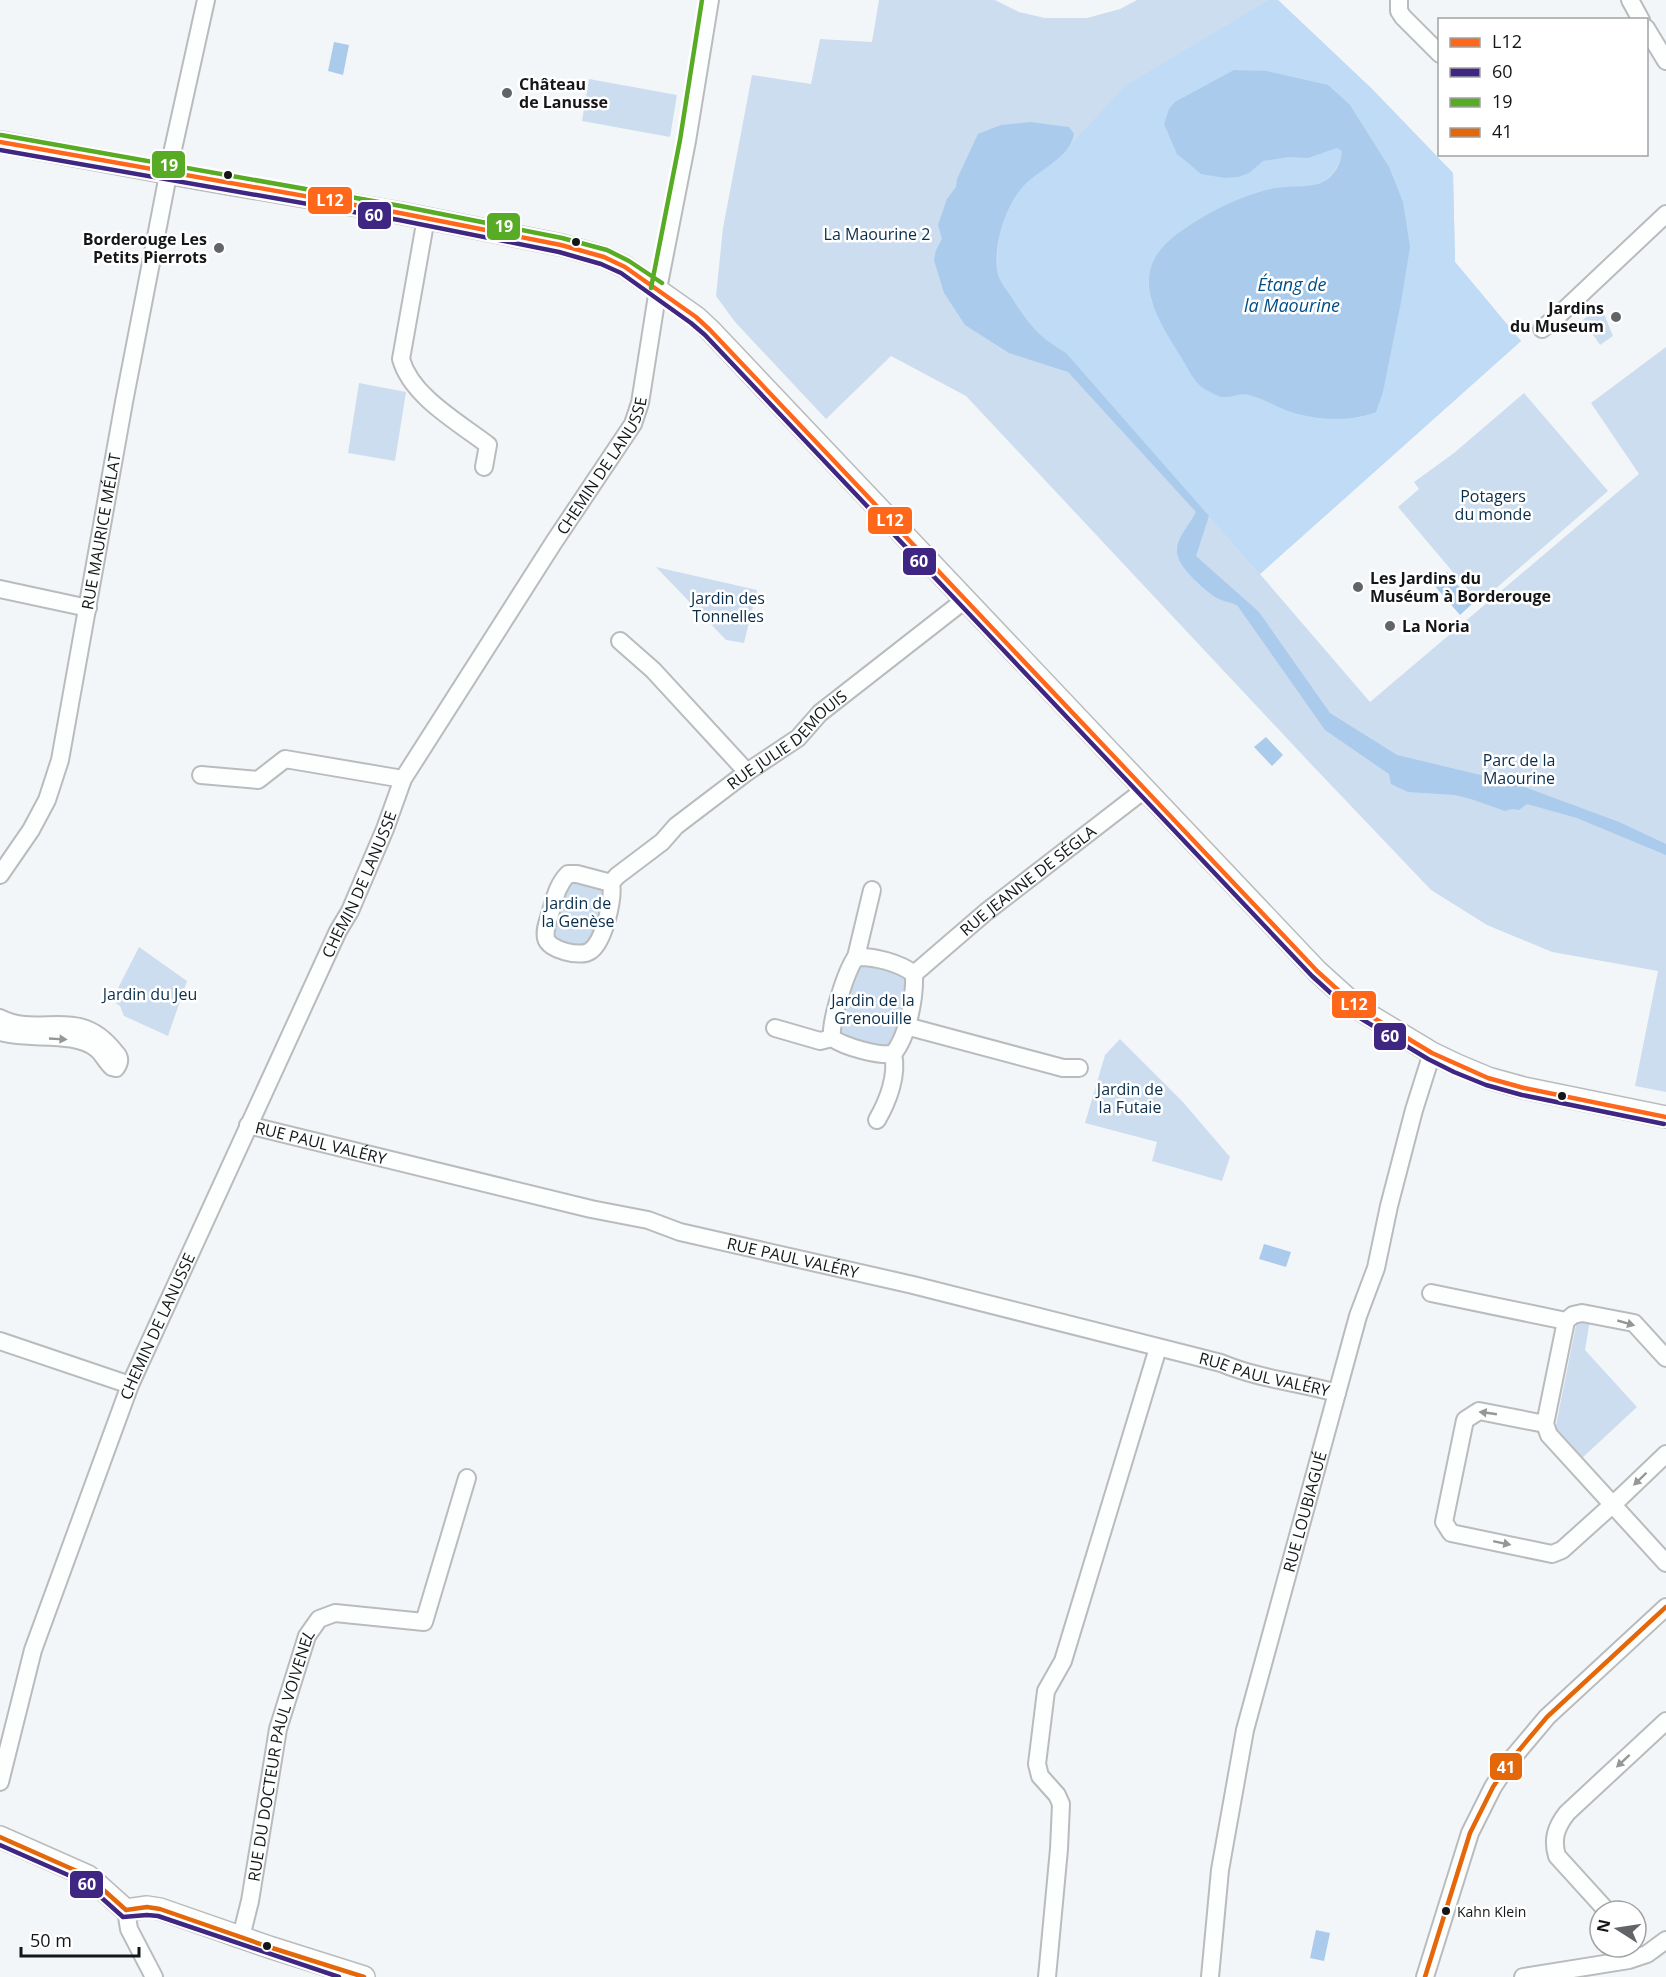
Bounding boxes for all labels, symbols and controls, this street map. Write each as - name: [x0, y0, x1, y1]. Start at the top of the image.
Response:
- legend: [1438, 18, 1648, 156]
- text: L12: [1492, 29, 1522, 53]
- text: 60: [1492, 59, 1513, 83]
- place label: Château de Lanusse: [519, 73, 608, 113]
- marker: Château de Lanusse: [500, 86, 514, 100]
- text: 19: [1492, 89, 1513, 113]
- text: 41: [1492, 119, 1513, 143]
- line badge: 19: [151, 150, 186, 179]
- text: 19: [160, 154, 178, 176]
- unlabelled marker: [222, 169, 234, 181]
- line badge: L12: [307, 186, 353, 215]
- text: L12: [316, 189, 344, 211]
- line badge: 60: [357, 201, 392, 230]
- text: 60: [365, 204, 383, 226]
- line badge: 19: [486, 212, 521, 241]
- text: 19: [495, 215, 513, 237]
- park label: La Maourine 2: [824, 223, 930, 245]
- place label: Borderouge Les Petits Pierrots: [83, 228, 207, 268]
- unlabelled marker: [570, 236, 582, 248]
- marker: Borderouge Les Petits Pierrots: [212, 241, 226, 255]
- water label: Étang de la Maourine: [1244, 272, 1340, 317]
- place label: Jardins du Museum: [1510, 297, 1604, 337]
- marker: Jardins du Museum: [1609, 310, 1623, 324]
- street label: CHEMIN DE LANUSSE: [551, 395, 652, 539]
- street label: RUE MAURICE MÉLAT: [76, 451, 126, 611]
- park label: Potagers du monde: [1455, 485, 1531, 525]
- line badge: L12: [867, 506, 913, 535]
- text: L12: [876, 509, 904, 531]
- line badge: 60: [902, 547, 937, 576]
- text: 60: [910, 550, 928, 572]
- place label: Les Jardins du Muséum à Borderouge: [1370, 567, 1551, 607]
- marker: Les Jardins du Muséum à Borderouge: [1351, 580, 1365, 594]
- park label: Jardin des Tonnelles: [689, 587, 765, 627]
- place label: La Noria: [1402, 615, 1470, 637]
- marker: La Noria: [1383, 619, 1397, 633]
- street label: RUE JULIE DEMOUIS: [722, 685, 852, 794]
- park label: Parc de la Maourine: [1483, 749, 1555, 789]
- street label: CHEMIN DE LANUSSE: [316, 808, 402, 961]
- street label: RUE JEANNE DE SÉGLA: [955, 820, 1101, 941]
- park label: Jardin de la Genèse: [541, 892, 615, 932]
- park label: Jardin du Jeu: [101, 983, 197, 1005]
- park label: Jardin de la Grenouille: [829, 989, 915, 1029]
- line badge: L12: [1331, 990, 1377, 1019]
- text: L12: [1340, 993, 1368, 1015]
- line badge: 60: [1373, 1022, 1407, 1051]
- text: 60: [1381, 1025, 1399, 1047]
- one-way arrow: [48, 1034, 67, 1043]
- park label: Jardin de la Futaie: [1095, 1078, 1163, 1118]
- unlabelled marker: [1556, 1090, 1568, 1102]
- street label: RUE PAUL VALÉRY: [253, 1116, 389, 1170]
- street label: RUE PAUL VALÉRY: [725, 1232, 861, 1283]
- street label: CHEMIN DE LANUSSE: [115, 1249, 200, 1403]
- one-way arrow: [1617, 1319, 1635, 1328]
- street label: RUE PAUL VALÉRY: [1197, 1347, 1332, 1402]
- one-way arrow: [1478, 1408, 1497, 1417]
- street label: RUE LOUBIAGUÉ: [1278, 1449, 1332, 1574]
- one-way arrow: [1633, 1472, 1647, 1486]
- one-way arrow: [1493, 1539, 1512, 1549]
- street label: RUE DU DOCTEUR PAUL VOIVENEL: [242, 1625, 319, 1883]
- line badge: 41: [1489, 1752, 1523, 1781]
- one-way arrow: [1616, 1754, 1631, 1768]
- text: 41: [1497, 1756, 1515, 1778]
- line badge: 60: [69, 1870, 104, 1899]
- text: 60: [78, 1873, 96, 1895]
- north arrow: [1588, 1899, 1648, 1959]
- place label: Kahn Klein: [1457, 1902, 1526, 1921]
- marker: Kahn Klein: [1440, 1905, 1452, 1917]
- text: N: [1591, 1917, 1615, 1935]
- scale bar: [21, 1920, 140, 1958]
- text: 50 m: [30, 1928, 72, 1952]
- unlabelled marker: [261, 1940, 273, 1952]

